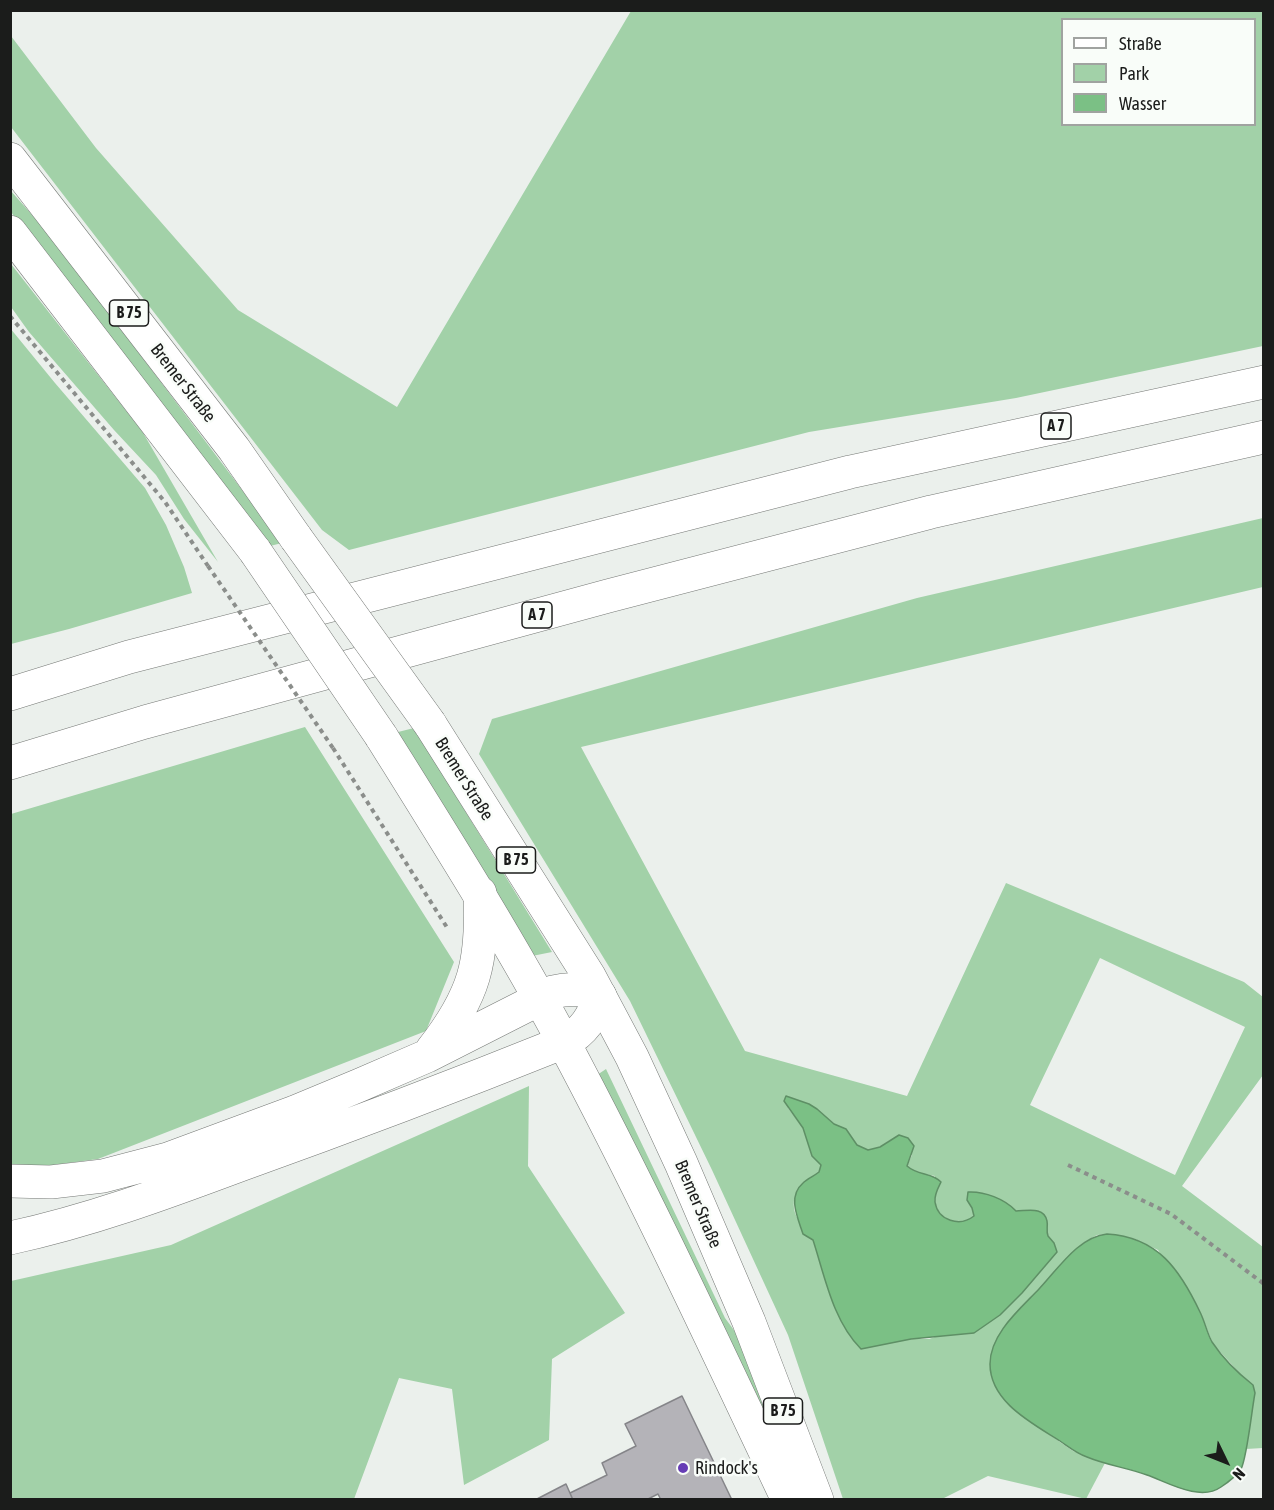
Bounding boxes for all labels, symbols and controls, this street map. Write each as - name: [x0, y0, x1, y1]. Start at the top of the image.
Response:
- legend: [1061, 18, 1256, 126]
- text: Straße: [1119, 33, 1162, 54]
- text: Park: [1119, 63, 1149, 84]
- text: Wasser: [1119, 93, 1166, 114]
- road number: B 75: [110, 300, 148, 326]
- street label: Bremer Straße: [146, 339, 220, 427]
- road number: A 7: [1041, 413, 1071, 439]
- road number: A 7: [522, 602, 552, 628]
- street label: Bremer Straße: [430, 734, 498, 824]
- road number: B 75: [496, 847, 536, 873]
- street label: Bremer Straße: [670, 1157, 726, 1251]
- road number: B 75: [764, 1398, 802, 1424]
- north arrow: [1196, 1432, 1256, 1492]
- place label: Rindock's: [695, 1457, 758, 1479]
- marker: Rindock's: [676, 1461, 690, 1475]
- text: N: [1229, 1465, 1249, 1484]

